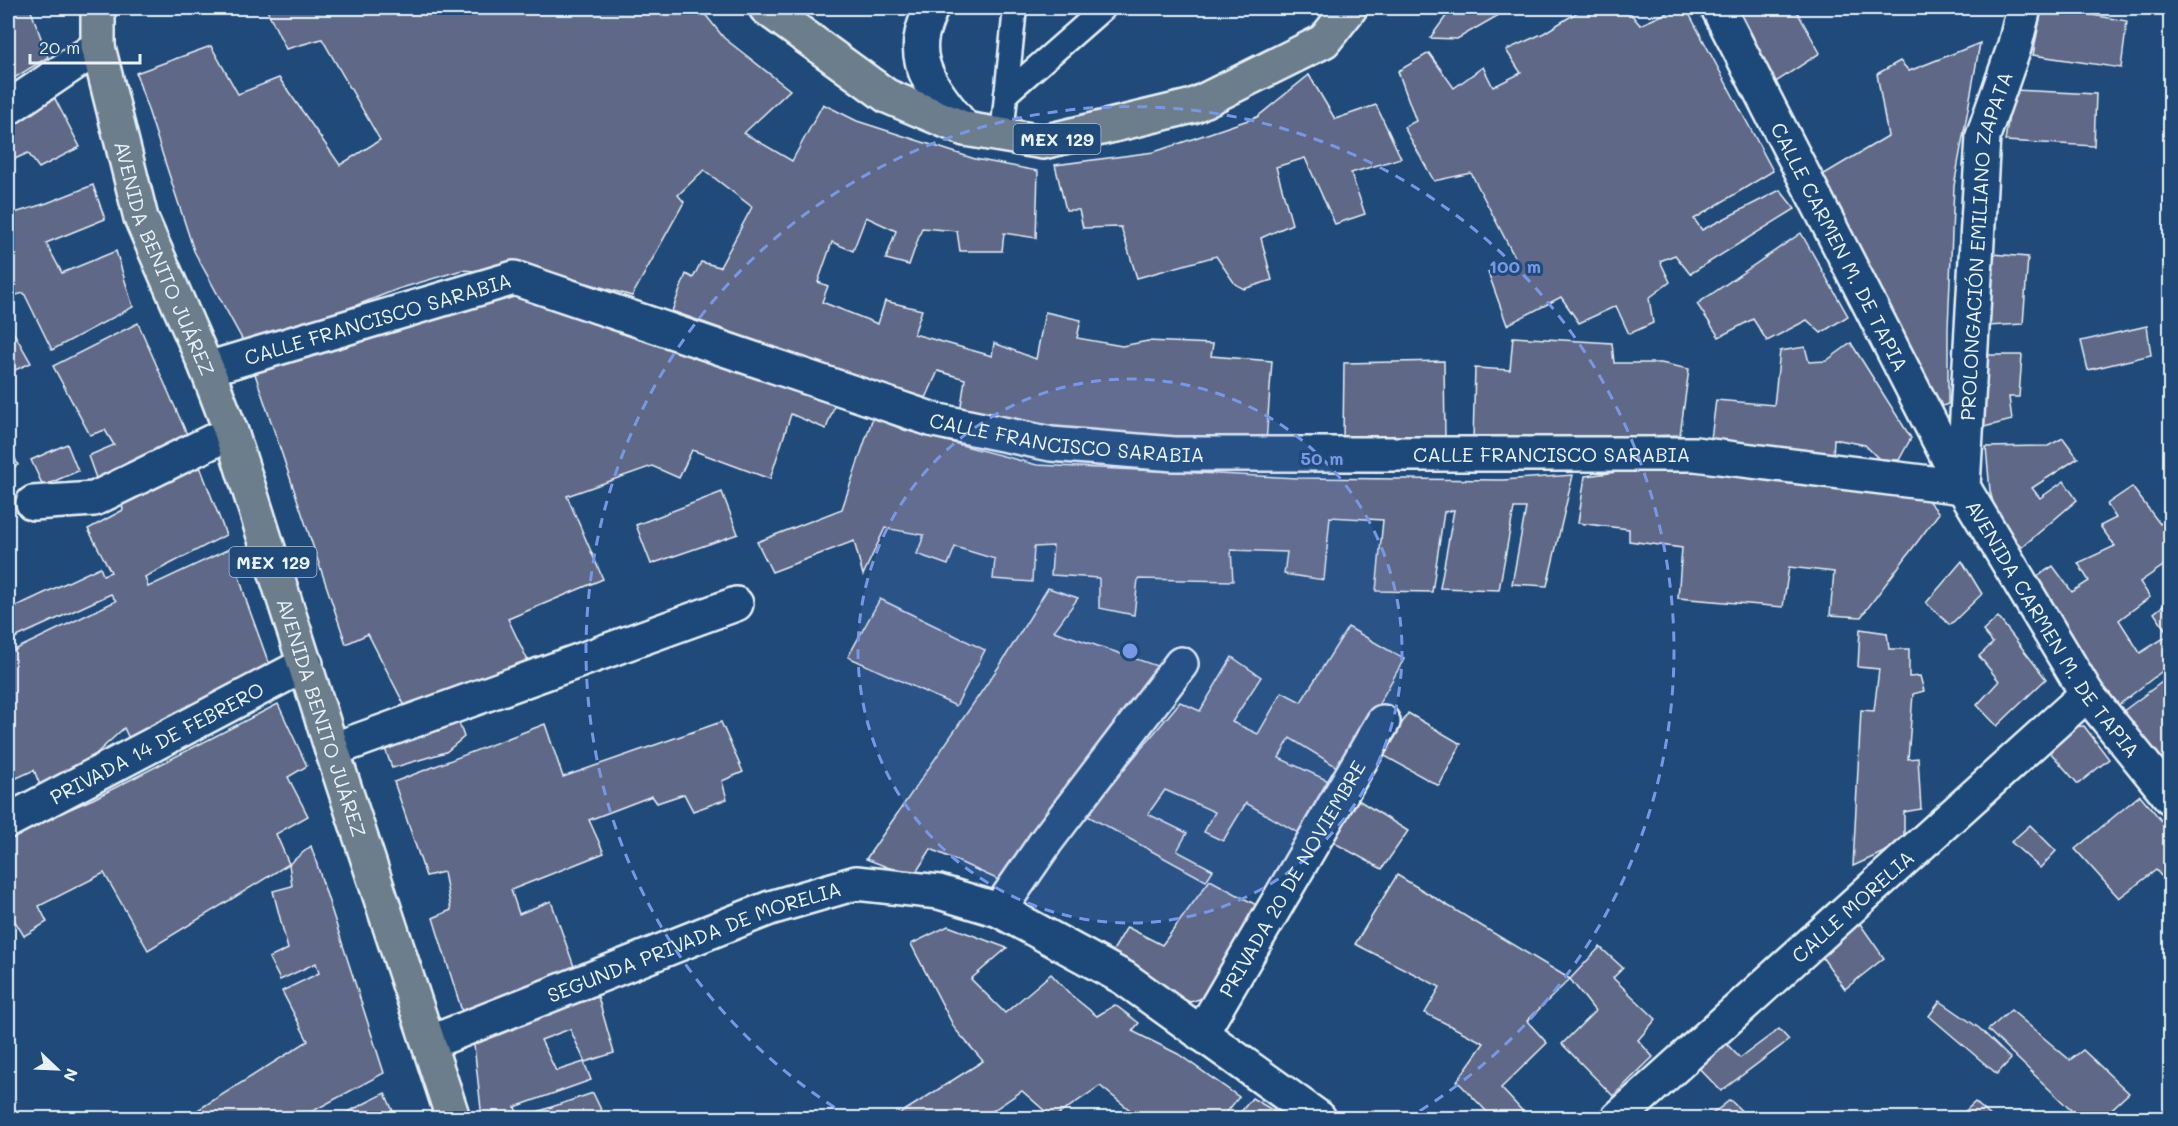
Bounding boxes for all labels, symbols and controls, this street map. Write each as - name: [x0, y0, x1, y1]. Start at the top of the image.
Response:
- scale bar: [30, 27, 140, 65]
- text: 20 m: [39, 35, 80, 59]
- street label: PROLONGACIÓN EMILIANO ZAPATA: [1954, 68, 2018, 421]
- street label: CALLE CARMEN M. DE TAPIA: [1766, 118, 1915, 376]
- road number: MEX 129: [1014, 124, 1100, 154]
- street label: AVENIDA BENITO JUÁREZ: [109, 138, 221, 379]
- text: 100 m: [1489, 254, 1541, 278]
- street label: CALLE FRANCISCO SARABIA: [241, 267, 514, 370]
- street label: CALLE FRANCISCO SARABIA: [927, 406, 1204, 467]
- street label: CALLE FRANCISCO SARABIA: [1413, 441, 1690, 467]
- text: 50 m: [1301, 446, 1343, 470]
- street label: AVENIDA CARMEN M. DE TAPIA: [1961, 495, 2146, 763]
- road number: MEX 129: [230, 547, 316, 577]
- street label: AVENIDA BENITO JUÁREZ: [272, 595, 373, 840]
- centre of rings: [1120, 641, 1140, 661]
- street label: PRIVADA 14 DE FEBRERO: [45, 676, 268, 810]
- street label: PRIVADA 20 DE NOVIEMBRE: [1213, 756, 1371, 1001]
- street label: CALLE MORELIA: [1786, 844, 1919, 968]
- street label: SEGUNDA PRIVADA DE MORELIA: [543, 875, 844, 1008]
- north arrow: [27, 1039, 87, 1099]
- text: N: [59, 1065, 83, 1085]

